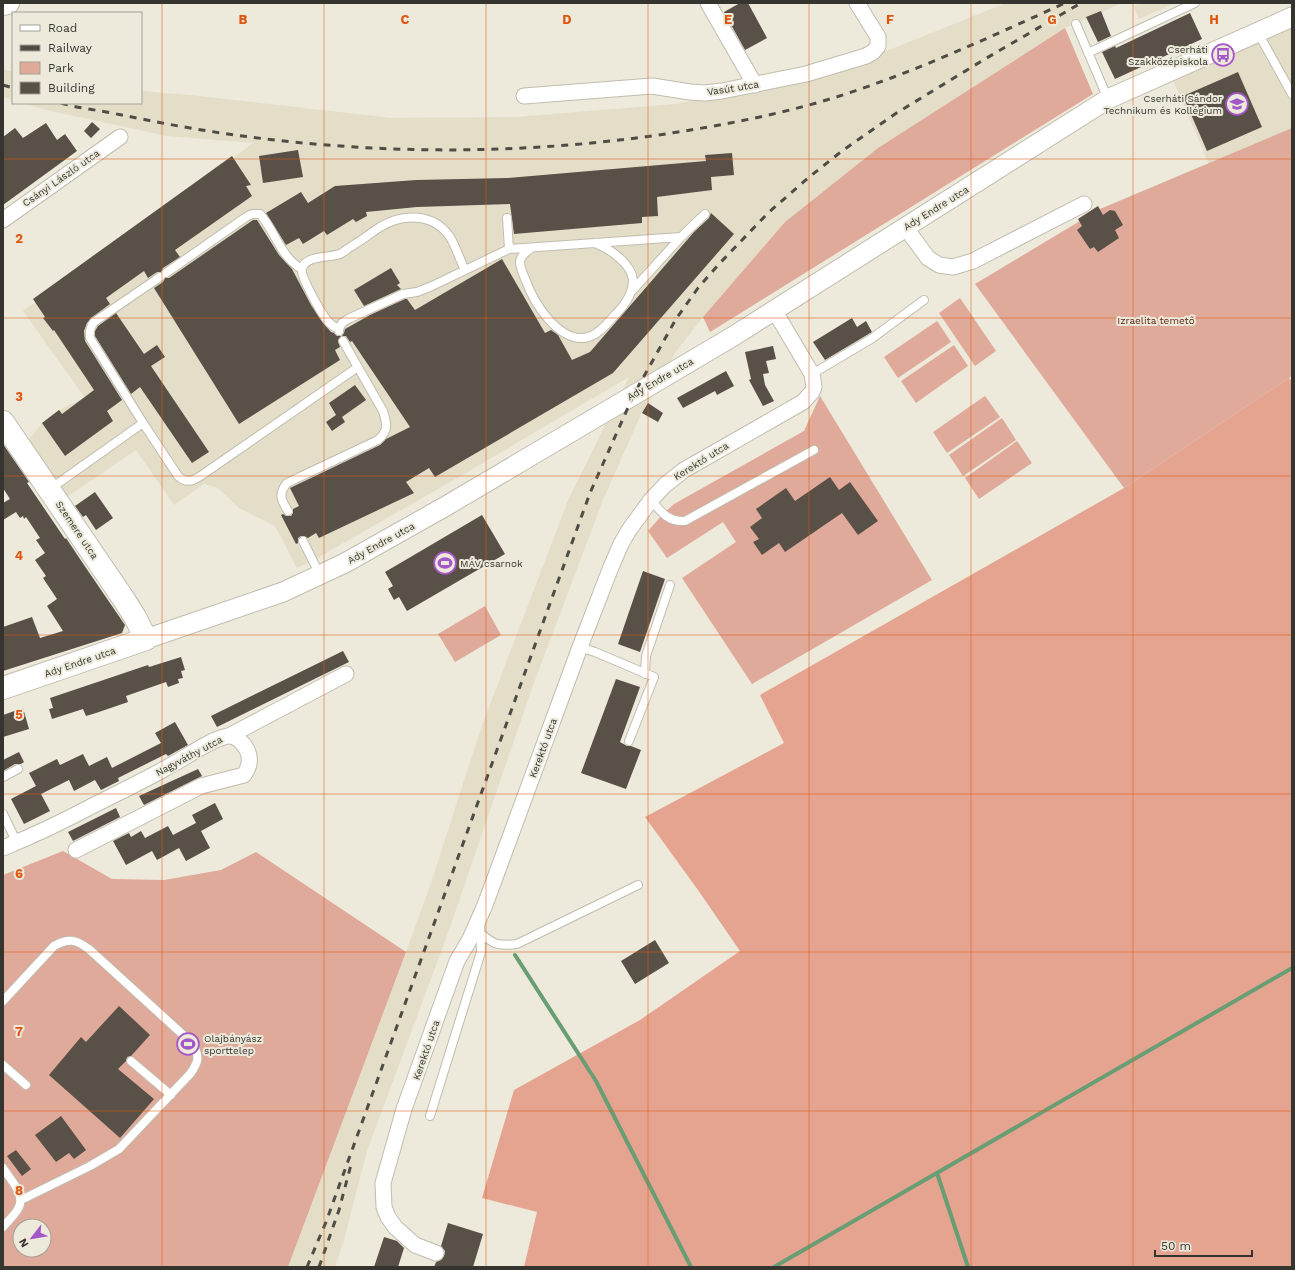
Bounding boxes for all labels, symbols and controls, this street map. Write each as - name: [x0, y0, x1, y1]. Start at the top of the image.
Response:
- legend: [12, 12, 142, 104]
- text: B: [239, 12, 248, 27]
- text: C: [401, 12, 410, 27]
- text: D: [562, 12, 572, 27]
- text: E: [724, 12, 732, 27]
- text: F: [886, 12, 894, 27]
- text: G: [1047, 12, 1057, 27]
- text: H: [1209, 12, 1219, 27]
- text: Road: [48, 21, 77, 35]
- text: Railway: [48, 41, 93, 55]
- bus stop icon: Cserháti Szakközépiskola: [1210, 42, 1236, 68]
- place label: Cserháti Szakközépiskola: [1128, 44, 1208, 67]
- text: Park: [48, 61, 74, 75]
- street label: Vasút utca: [706, 78, 760, 98]
- text: Building: [48, 81, 95, 95]
- school or university icon: Cserháti Sándor Technikum és Kollégium: [1224, 91, 1250, 117]
- place label: Cserháti Sándor Technikum és Kollégium: [1104, 93, 1222, 116]
- street label: Csányi László utca: [20, 147, 102, 209]
- street label: Ady Endre utca: [901, 183, 971, 232]
- text: 2: [15, 231, 23, 246]
- park label: Izraelita temető: [1117, 315, 1195, 326]
- street label: Ady Endre utca: [625, 355, 695, 402]
- text: 3: [15, 389, 23, 404]
- street label: Kerektó utca: [672, 440, 731, 482]
- street label: Szemere utca: [54, 499, 101, 561]
- street label: Ady Endre utca: [346, 520, 417, 566]
- text: 4: [15, 548, 24, 563]
- sports icon: MÁV csarnok: [432, 550, 458, 576]
- place label: MÁV csarnok: [460, 558, 523, 569]
- street label: Ady Endre utca: [43, 645, 117, 679]
- text: 5: [15, 707, 23, 722]
- street label: Kerektó utca: [527, 716, 559, 779]
- street label: Nagyváthy utca: [154, 734, 225, 778]
- text: 6: [15, 866, 23, 881]
- street label: Kerektó utca: [411, 1018, 441, 1081]
- text: 7: [15, 1024, 23, 1039]
- sports icon: Olajbányász sporttelep: [175, 1031, 201, 1057]
- place label: Olajbányász sporttelep: [204, 1033, 262, 1056]
- text: 8: [15, 1183, 23, 1198]
- north arrow: [12, 1218, 52, 1258]
- scale bar: [1155, 1232, 1252, 1258]
- text: N: [16, 1236, 32, 1250]
- text: 50 m: [1161, 1239, 1191, 1253]

